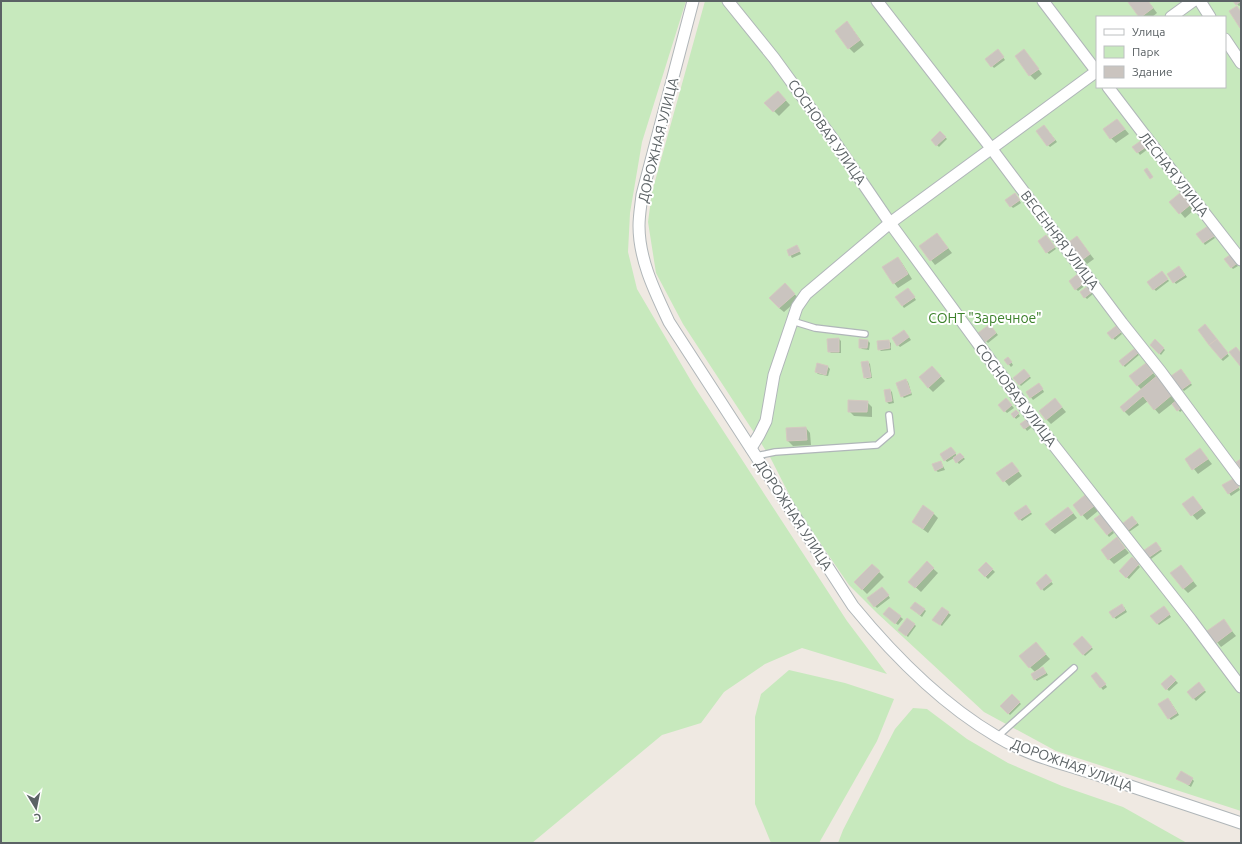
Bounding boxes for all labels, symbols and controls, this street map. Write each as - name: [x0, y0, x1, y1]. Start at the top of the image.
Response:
- legend: [1096, 16, 1226, 88]
- text: Улица: [1132, 25, 1165, 38]
- text: Парк: [1132, 45, 1160, 58]
- text: Здание: [1132, 65, 1173, 78]
- street label: ДОРОЖНАЯ УЛИЦА: [635, 76, 681, 204]
- street label: СОСНОВАЯ УЛИЦА: [785, 76, 869, 188]
- street label: ЛЕСНАЯ УЛИЦА: [1136, 128, 1212, 220]
- street label: ВЕСЕННЯЯ УЛИЦА: [1018, 188, 1102, 292]
- park label: СОНТ "Заречное": [928, 310, 1042, 326]
- street label: СОСНОВАЯ УЛИЦА: [972, 340, 1060, 450]
- street label: ДОРОЖНАЯ УЛИЦА: [752, 457, 836, 573]
- street label: ДОРОЖНАЯ УЛИЦА: [1009, 735, 1135, 795]
- north arrow: [16, 788, 56, 828]
- text: С: [33, 811, 42, 824]

